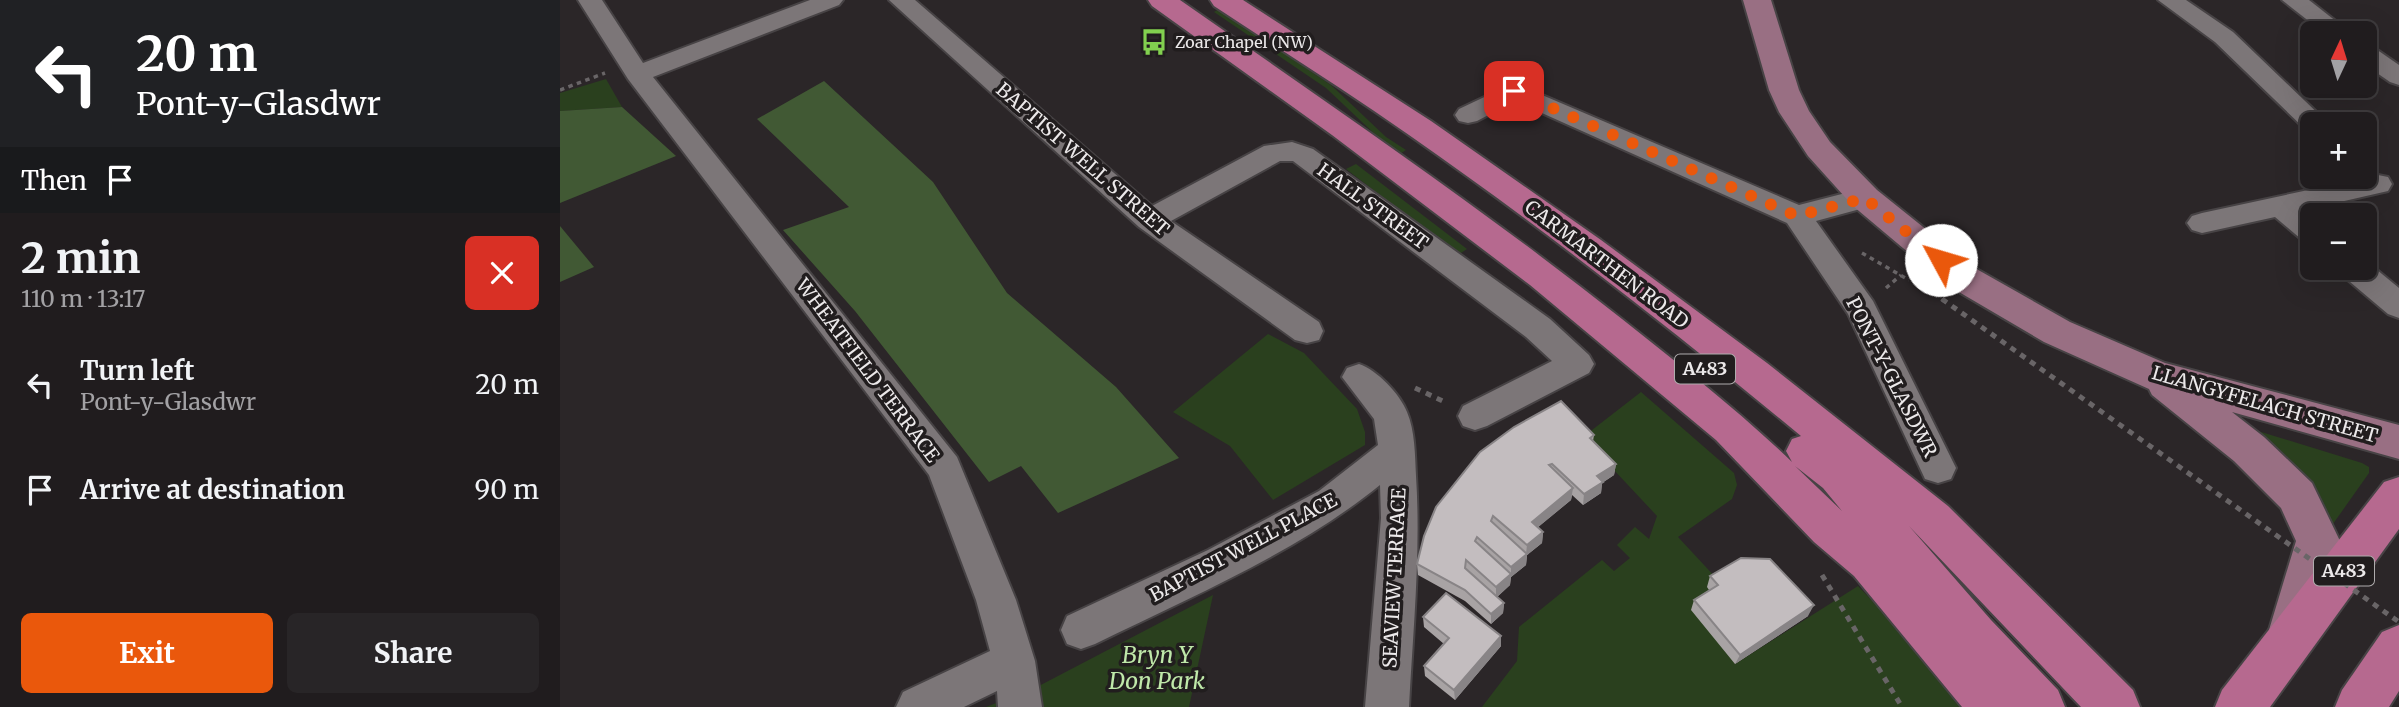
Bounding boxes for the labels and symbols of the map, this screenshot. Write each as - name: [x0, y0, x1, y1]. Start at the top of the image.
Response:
- north arrow: [2300, 21, 2376, 98]
- bus stop icon: Zoar Chapel (NW): [1139, 27, 1169, 57]
- place label: Zoar Chapel (NW): [1175, 32, 1313, 52]
- pin: [1484, 61, 1544, 121]
- street label: BAPTIST WELL STREET: [992, 77, 1174, 241]
- street label: HALL STREET: [1313, 158, 1433, 254]
- street label: CARMARTHEN ROAD: [1520, 195, 1694, 333]
- position arrow: [1904, 223, 1978, 297]
- street label: WHEATFIELD TERRACE: [791, 273, 945, 467]
- street label: PONT-Y-GLASDWR: [1841, 293, 1943, 462]
- road number: A483: [1675, 354, 1735, 384]
- street label: LLANGYFELACH STREET: [2149, 360, 2381, 448]
- street label: BAPTIST WELL PLACE: [1145, 487, 1341, 607]
- street label: SEAVIEW TERRACE: [1377, 487, 1411, 669]
- road number: A483: [2314, 556, 2374, 586]
- park label: Bryn Y Don Park: [1108, 640, 1206, 695]

